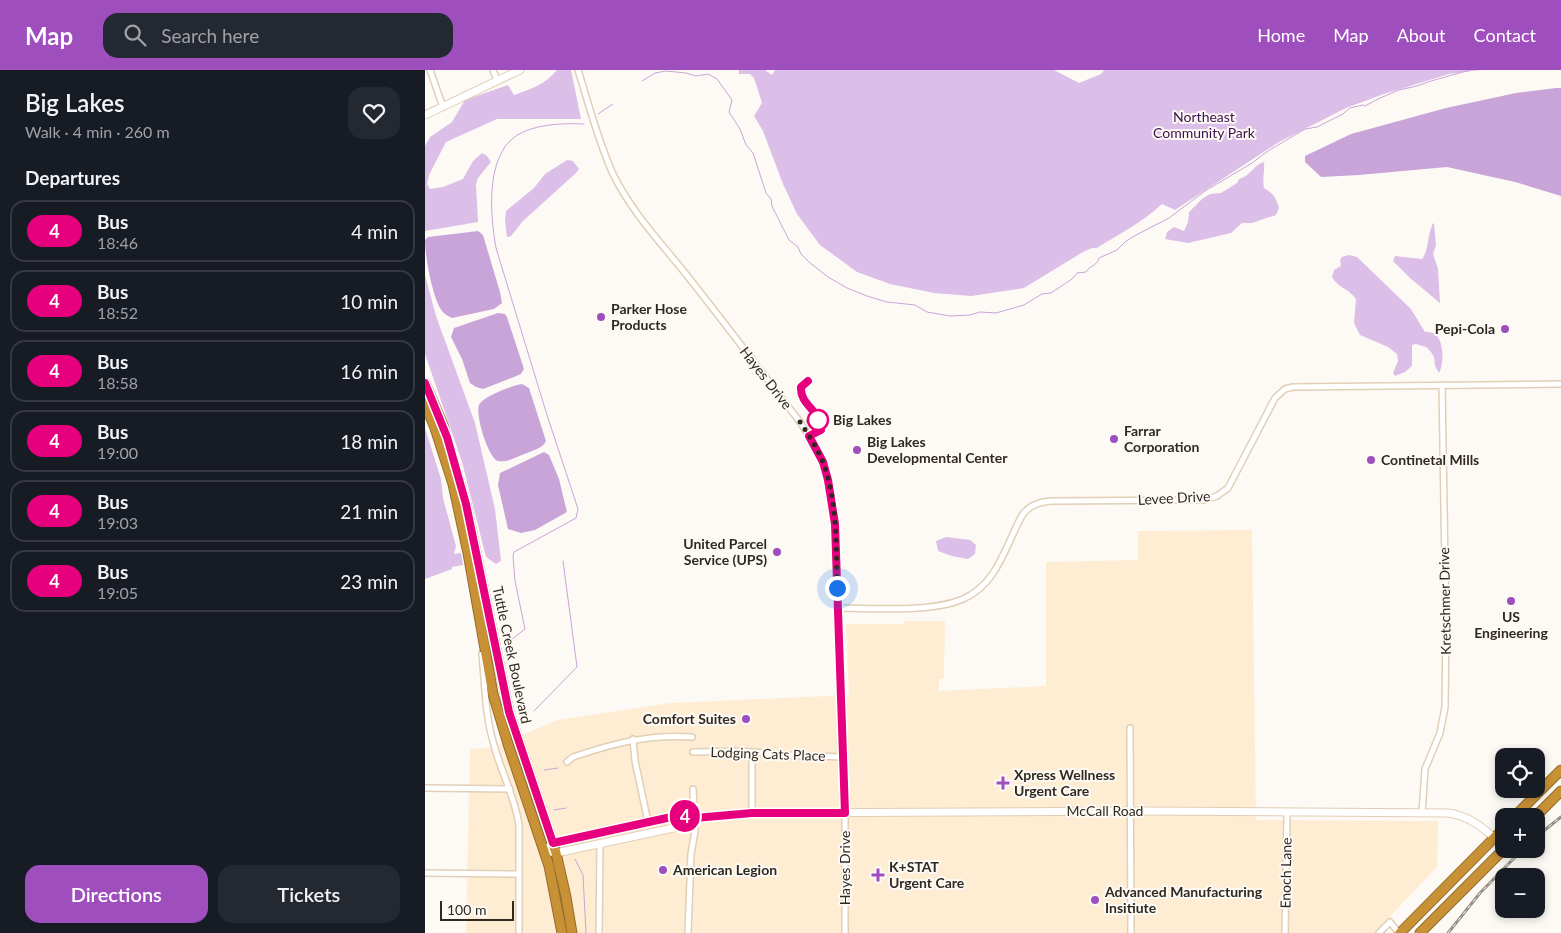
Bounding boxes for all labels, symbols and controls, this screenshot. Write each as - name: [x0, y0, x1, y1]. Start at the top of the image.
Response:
- search box: [103, 13, 453, 58]
- text: Map: [25, 21, 73, 50]
- icon: search: [121, 21, 149, 49]
- text: Search here: [161, 24, 259, 47]
- text: Home: [1257, 24, 1305, 46]
- text: Map: [1333, 24, 1369, 46]
- text: About: [1397, 24, 1446, 46]
- text: Contact: [1474, 24, 1536, 46]
- button: heart: [348, 87, 400, 139]
- text: Big Lakes: [25, 88, 125, 117]
- park label: Northeast Community Park: [1153, 108, 1256, 141]
- text: Walk · 4 min · 260 m: [25, 122, 170, 141]
- text: Departures: [25, 166, 120, 189]
- text: Bus: [97, 210, 128, 233]
- text: 4: [49, 220, 60, 242]
- text: 4 min: [351, 220, 398, 243]
- text: 18:46: [97, 233, 138, 252]
- text: Bus: [97, 280, 128, 303]
- text: 4: [49, 290, 60, 312]
- text: 10 min: [340, 290, 398, 313]
- place label: Parker Hose Products: [611, 300, 687, 333]
- text: 18:52: [97, 303, 138, 322]
- marker: Parker Hose Products: [595, 311, 607, 323]
- place label: Pepi-Cola: [1435, 320, 1495, 337]
- marker: Pepi-Cola: [1499, 323, 1511, 335]
- street label: Hayes Drive: [737, 343, 796, 412]
- text: Bus: [97, 350, 128, 373]
- text: 4: [49, 360, 60, 382]
- text: 16 min: [340, 360, 398, 383]
- text: 18:58: [97, 373, 138, 392]
- marker: Big Lakes: [807, 409, 829, 431]
- place label: Big Lakes: [833, 411, 892, 428]
- text: Bus: [97, 420, 128, 443]
- place label: Farrar Corporation: [1124, 422, 1200, 455]
- text: 4: [49, 430, 60, 452]
- text: 18 min: [340, 430, 398, 453]
- place label: Big Lakes Developmental Center: [867, 433, 1008, 466]
- marker: Farrar Corporation: [1108, 433, 1120, 445]
- text: 19:00: [97, 443, 138, 462]
- marker: Big Lakes Developmental Center: [851, 444, 863, 456]
- place label: Continetal Mills: [1381, 451, 1479, 468]
- marker: Continetal Mills: [1365, 454, 1377, 466]
- street label: Levee Drive: [1137, 487, 1211, 508]
- text: Bus: [97, 490, 128, 513]
- text: 4: [49, 500, 60, 522]
- text: 21 min: [340, 500, 398, 523]
- text: 19:03: [97, 513, 138, 532]
- place label: United Parcel Service (UPS): [683, 535, 767, 568]
- marker: United Parcel Service (UPS): [771, 546, 783, 558]
- street label: Kretschmer Drive: [1435, 547, 1454, 655]
- text: Bus: [97, 560, 128, 583]
- text: 4: [49, 570, 60, 592]
- text: 23 min: [340, 570, 398, 593]
- your location: [825, 576, 850, 601]
- text: 19:05: [97, 583, 138, 602]
- street label: Tuttle Creek Boulevard: [490, 585, 535, 725]
- marker: US Engineering: [1505, 595, 1517, 607]
- place label: US Engineering: [1474, 608, 1548, 641]
- place label: Comfort Suites: [643, 710, 736, 727]
- marker: Comfort Suites: [740, 713, 752, 725]
- street label: Lodging Cats Place: [710, 743, 826, 764]
- map controls: [1495, 748, 1545, 918]
- button: locate: [1495, 748, 1545, 798]
- place label: Xpress Wellness Urgent Care: [1014, 766, 1115, 799]
- marker: Xpress Wellness Urgent Care: [996, 776, 1010, 790]
- line badge: 4: [669, 800, 701, 832]
- street label: McCall Road: [1067, 802, 1143, 819]
- text: 4: [680, 805, 690, 827]
- button: +: [1495, 808, 1545, 858]
- street label: Hayes Drive: [836, 831, 853, 905]
- street label: Enoch Lane: [1276, 837, 1295, 909]
- place label: K+STAT Urgent Care: [889, 858, 965, 891]
- place label: American Legion: [672, 861, 777, 878]
- marker: American Legion: [657, 864, 669, 876]
- button: Directions: [25, 865, 208, 923]
- button: Tickets: [218, 865, 400, 923]
- marker: K+STAT Urgent Care: [871, 868, 885, 882]
- button: −: [1495, 868, 1545, 918]
- place label: Advanced Manufacturing Insitiute: [1104, 883, 1263, 916]
- marker: Advanced Manufacturing Insitiute: [1089, 894, 1101, 906]
- scale bar: [440, 898, 514, 921]
- text: 100 m: [447, 901, 486, 918]

